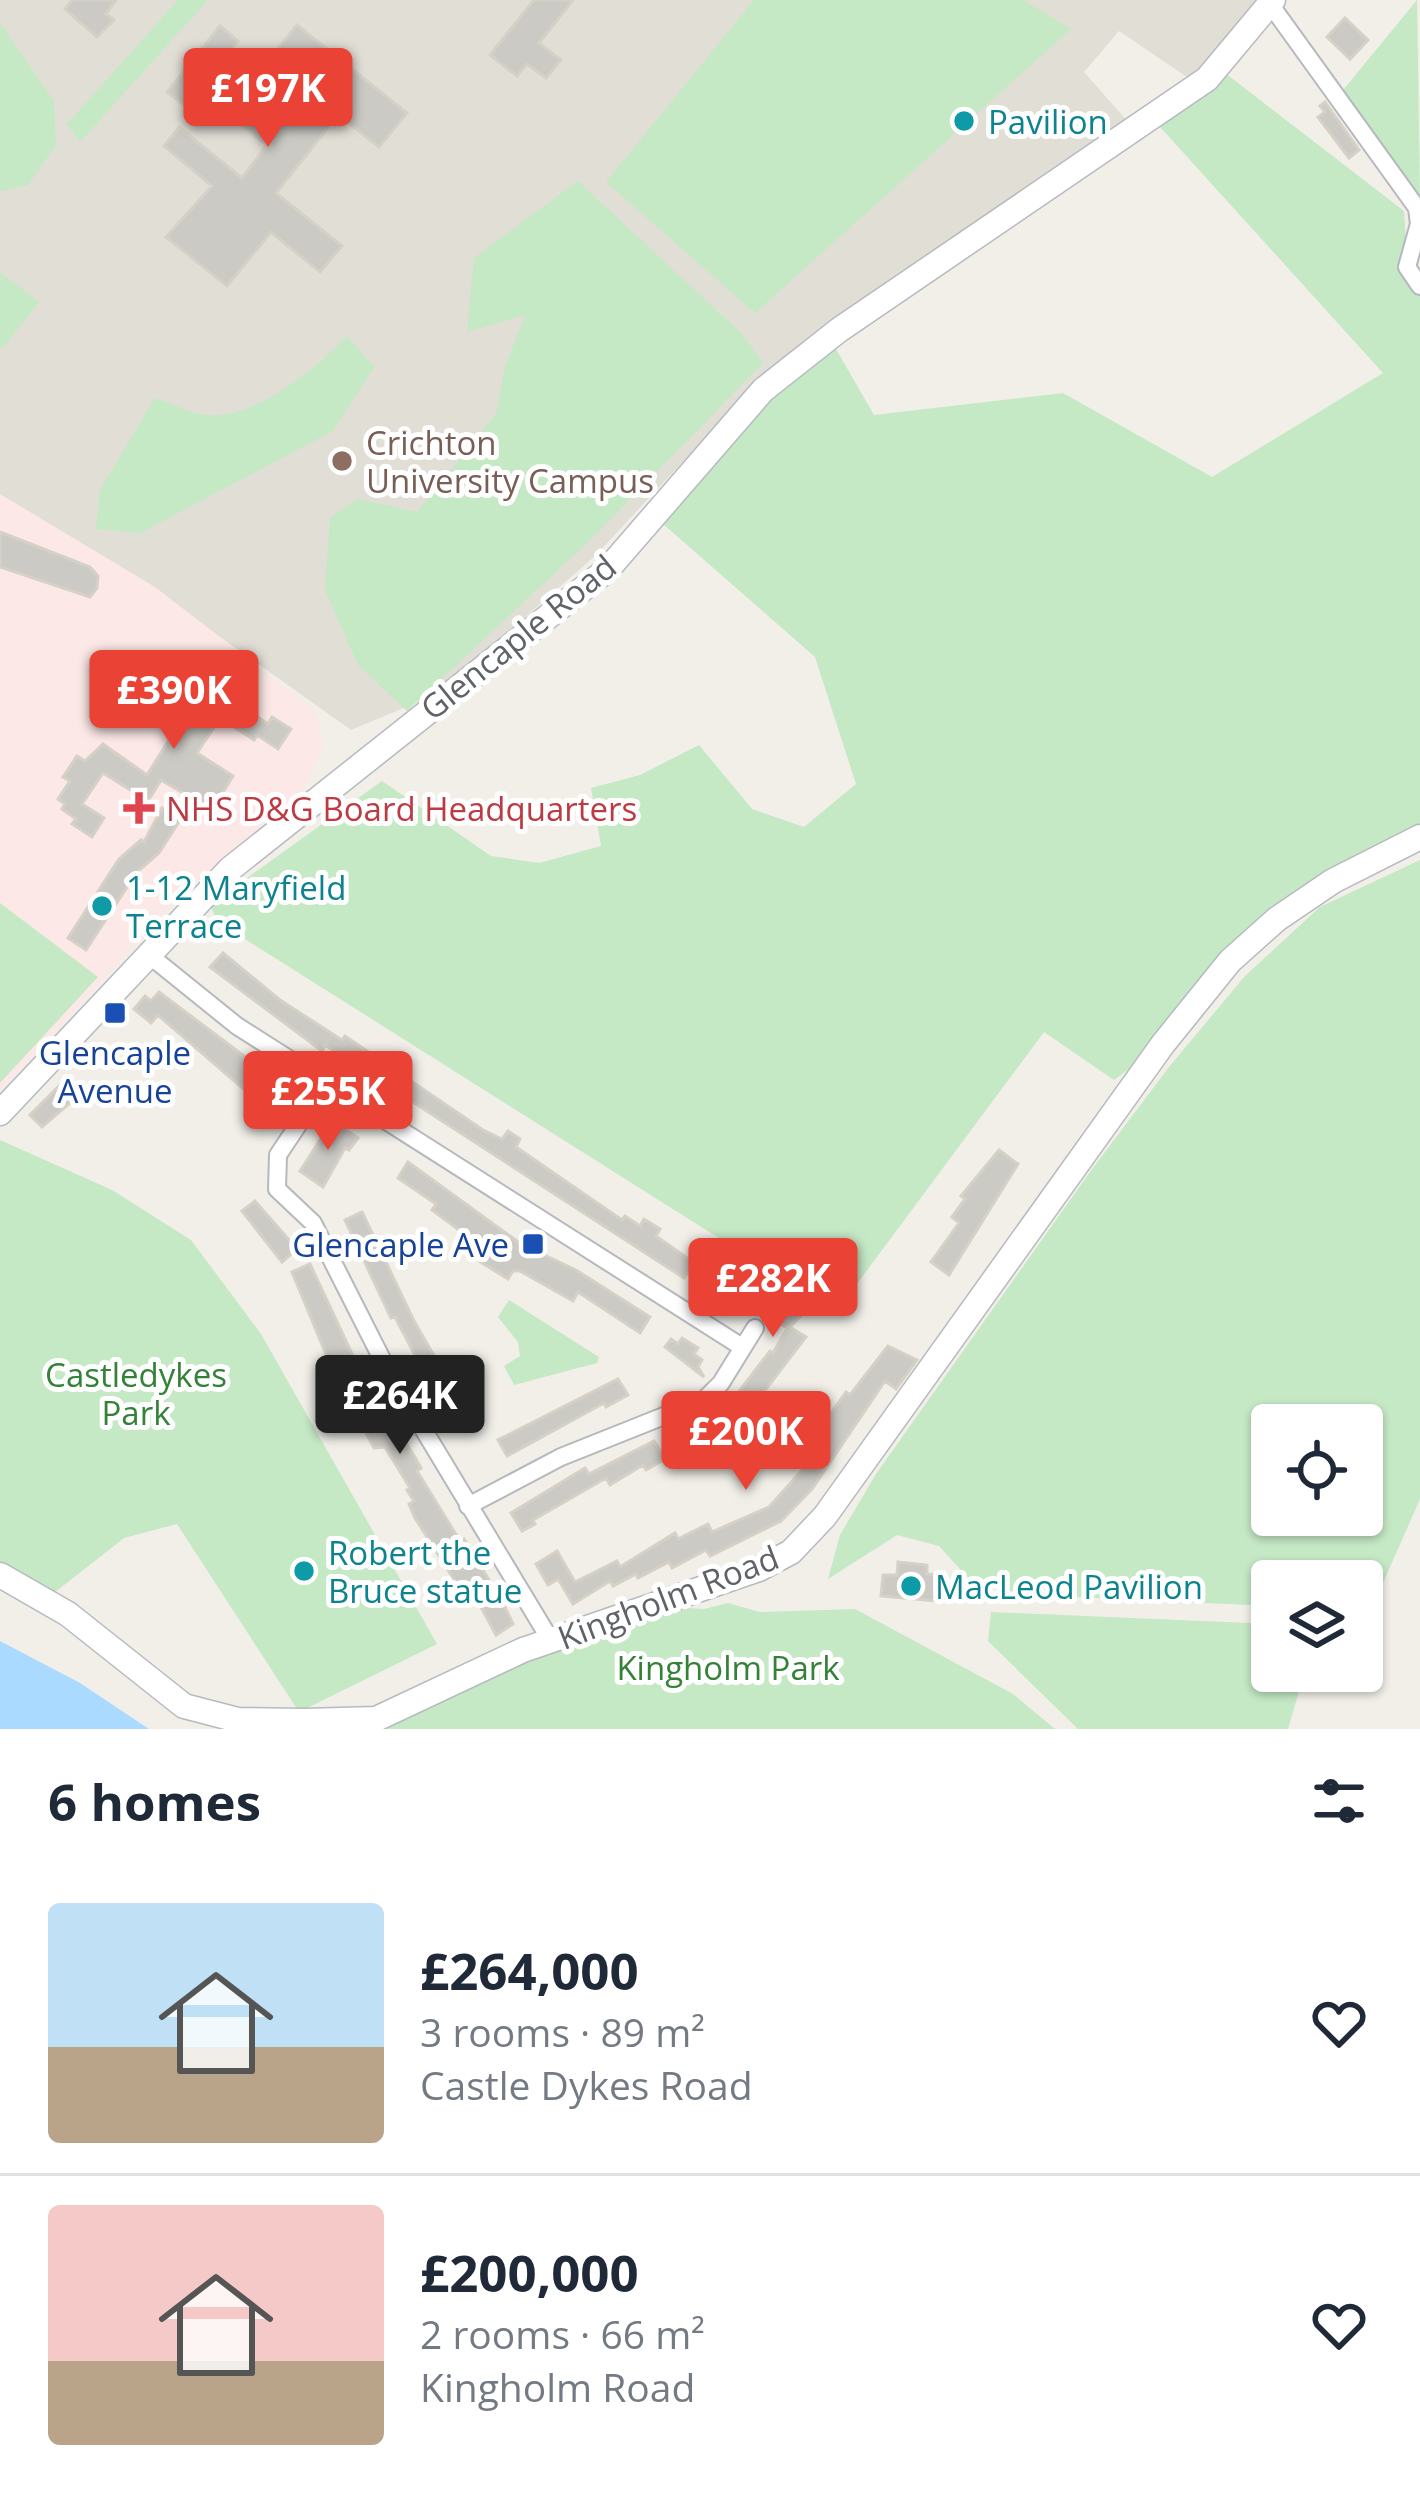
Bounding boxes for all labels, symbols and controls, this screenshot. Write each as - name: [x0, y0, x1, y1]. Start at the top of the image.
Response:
- pin: £197K: [184, 48, 352, 150]
- text: £197K: [210, 60, 326, 113]
- place label: Pavilion: [988, 99, 1108, 144]
- marker: Pavilion: [951, 108, 977, 134]
- place label: Crichton University Campus: [366, 420, 654, 503]
- marker: Crichton University Campus: [329, 448, 355, 474]
- street label: Glencaple Road: [411, 544, 625, 730]
- pin: £390K: [90, 650, 258, 752]
- text: £390K: [116, 662, 232, 715]
- place label: NHS D&G Board Headquarters: [166, 786, 637, 831]
- marker: NHS D&G Board Headquarters: [123, 792, 155, 824]
- place label: 1-12 Maryfield Terrace: [126, 865, 346, 948]
- marker: 1-12 Maryfield Terrace: [89, 893, 115, 919]
- marker: Glencaple Avenue: [102, 1000, 128, 1026]
- place label: Glencaple Avenue: [39, 1030, 191, 1113]
- pin: £255K: [244, 1051, 412, 1153]
- text: £255K: [270, 1063, 386, 1116]
- place label: Glencaple Ave: [292, 1222, 509, 1267]
- marker: Glencaple Ave: [520, 1231, 546, 1257]
- pin: £282K: [689, 1238, 857, 1340]
- text: £282K: [715, 1250, 831, 1303]
- park label: Castledykes Park: [45, 1352, 227, 1435]
- pin: £264K: [316, 1355, 484, 1457]
- text: £264K: [342, 1367, 458, 1420]
- pin: £200K: [662, 1391, 830, 1493]
- text: £200K: [688, 1403, 804, 1456]
- map controls: [1251, 1404, 1383, 1692]
- button: locate: [1251, 1404, 1383, 1536]
- place label: Robert the Bruce statue: [328, 1530, 522, 1613]
- street label: Kingholm Road: [551, 1534, 785, 1660]
- marker: Robert the Bruce statue: [291, 1558, 317, 1584]
- button: layers: [1251, 1560, 1383, 1692]
- place label: MacLeod Pavilion: [935, 1564, 1203, 1609]
- marker: MacLeod Pavilion: [898, 1573, 924, 1599]
- park label: Kingholm Park: [616, 1645, 840, 1690]
- text: 6 homes: [48, 1766, 261, 1836]
- icon: filters: [1306, 1768, 1372, 1834]
- text: £264,000: [420, 1935, 639, 2005]
- icon: home: [144, 1951, 288, 2095]
- icon: heart: [1306, 1990, 1372, 2056]
- text: 3 rooms · 89 m²: [420, 2005, 705, 2058]
- text: Castle Dykes Road: [420, 2058, 753, 2111]
- text: £200,000: [420, 2237, 639, 2307]
- icon: home: [144, 2253, 288, 2397]
- icon: heart: [1306, 2292, 1372, 2358]
- text: 2 rooms · 66 m²: [420, 2307, 705, 2360]
- text: Kingholm Road: [420, 2360, 695, 2413]

